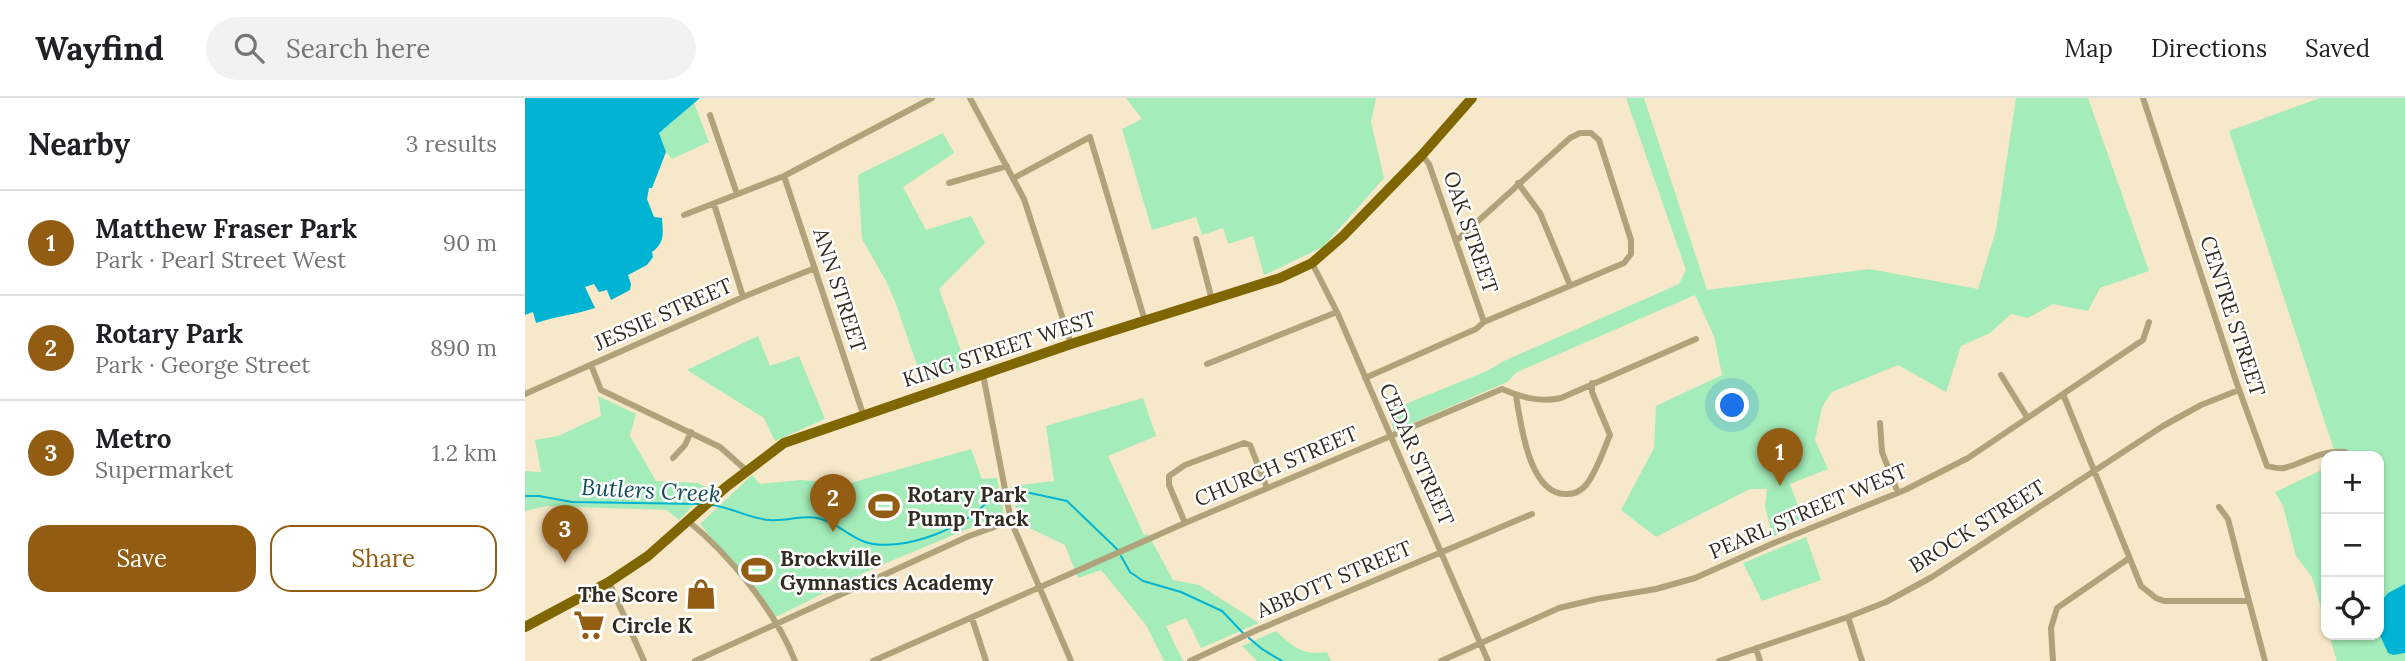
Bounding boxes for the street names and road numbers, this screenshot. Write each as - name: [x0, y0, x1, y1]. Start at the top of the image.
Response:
- street label: OAK STREET: [1437, 167, 1505, 297]
- street label: ANN STREET: [807, 224, 873, 355]
- street label: CENTRE STREET: [2194, 232, 2272, 400]
- street label: JESSIE STREET: [589, 271, 736, 357]
- street label: KING STREET WEST: [899, 305, 1099, 393]
- street label: CEDAR STREET: [1374, 379, 1460, 529]
- street label: CHURCH STREET: [1190, 419, 1362, 513]
- street label: PEARL STREET WEST: [1705, 457, 1911, 565]
- street label: BROCK STREET: [1904, 473, 2050, 579]
- street label: ABBOTT STREET: [1251, 534, 1416, 624]

